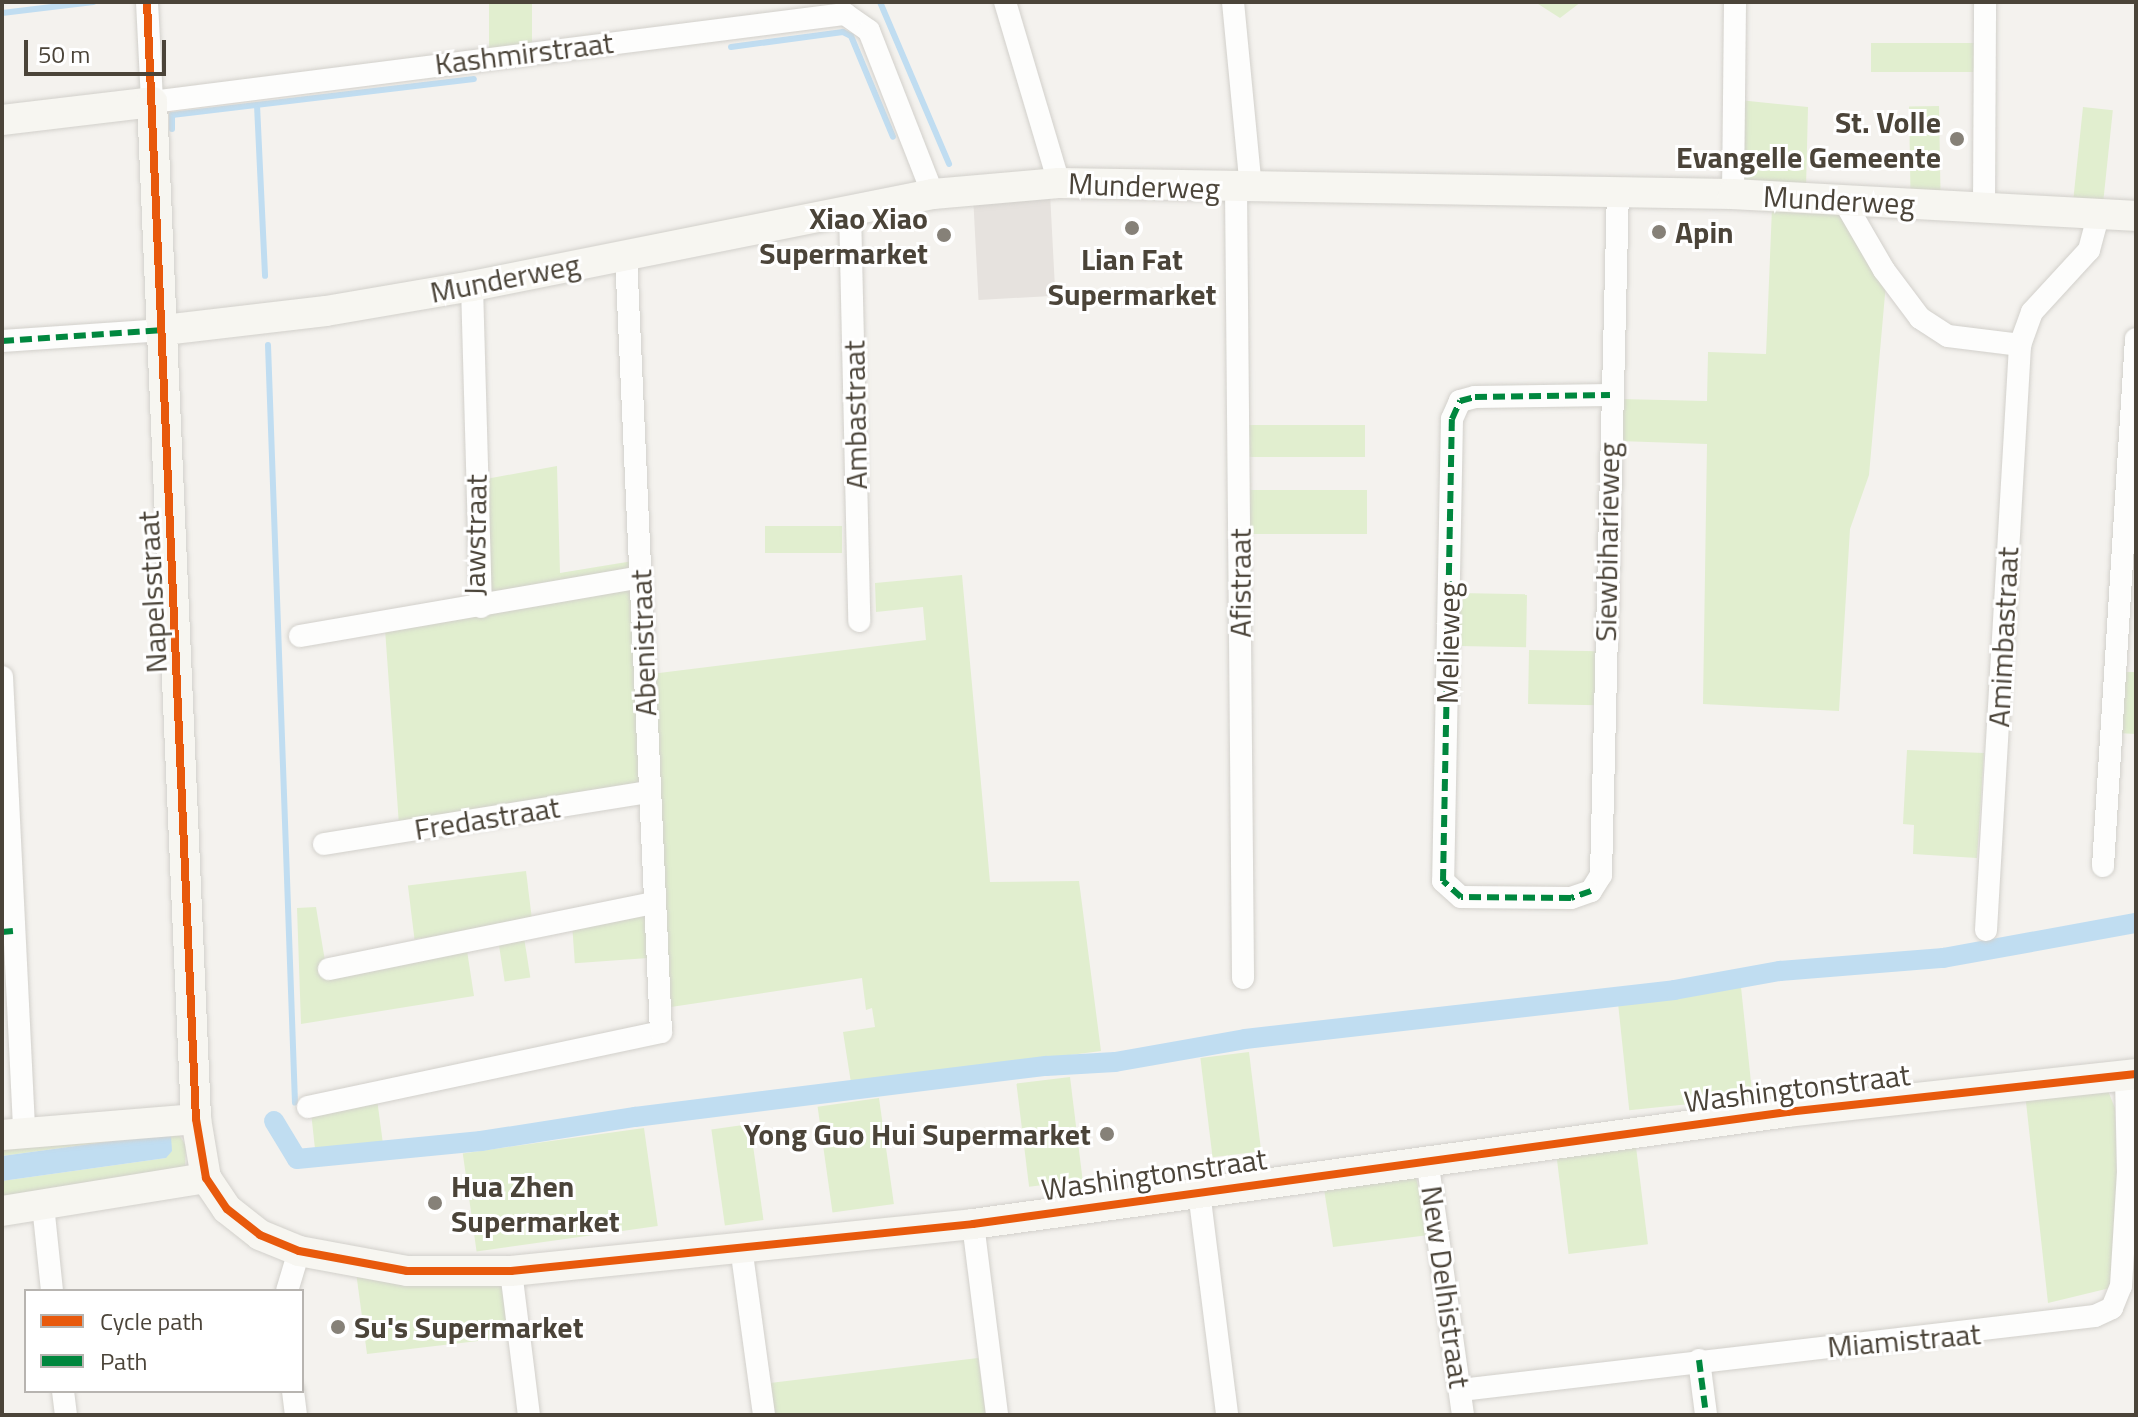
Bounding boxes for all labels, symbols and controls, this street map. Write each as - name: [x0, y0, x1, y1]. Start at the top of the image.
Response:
- scale bar: [28, 24, 170, 74]
- street label: Kashmirstraat: [433, 24, 615, 82]
- text: 50 m: [38, 36, 90, 72]
- place label: St. Volle Evangelle Gemeente: [1676, 104, 1941, 174]
- marker: St. Volle Evangelle Gemeente: [1948, 130, 1966, 148]
- street label: Munderweg: [1067, 165, 1221, 207]
- street label: Munderweg: [1762, 178, 1916, 222]
- place label: Xiao Xiao Supermarket: [759, 200, 928, 270]
- place label: Apin: [1675, 214, 1734, 250]
- marker: Lian Fat Supermarket: [1123, 219, 1141, 237]
- marker: Apin: [1650, 223, 1668, 241]
- marker: Xiao Xiao Supermarket: [935, 226, 953, 244]
- place label: Lian Fat Supermarket: [1048, 241, 1216, 312]
- street label: Munderweg: [427, 246, 583, 310]
- street label: Ambastraat: [836, 340, 874, 490]
- street label: Siewbiharieweg: [1587, 442, 1627, 642]
- street label: Jawstraat: [456, 474, 494, 596]
- street label: Napelsstraat: [130, 510, 174, 674]
- street label: Afistraat: [1222, 528, 1258, 638]
- street label: Amimbastraat: [1980, 546, 2026, 728]
- street label: Abenistraat: [622, 569, 664, 717]
- street label: Melieweg: [1429, 582, 1467, 704]
- street label: Fredastraat: [412, 789, 562, 847]
- street label: Washingtonstraat: [1682, 1056, 1912, 1120]
- place label: Yong Guo Hui Supermarket: [744, 1116, 1091, 1152]
- marker: Yong Guo Hui Supermarket: [1098, 1125, 1116, 1143]
- street label: Washingtonstraat: [1039, 1140, 1269, 1208]
- place label: Hua Zhen Supermarket: [451, 1168, 620, 1238]
- street label: New Delhistraat: [1414, 1183, 1478, 1391]
- marker: Hua Zhen Supermarket: [426, 1194, 444, 1212]
- legend: [24, 1289, 304, 1393]
- text: Cycle path: [100, 1303, 203, 1339]
- place label: Su's Supermarket: [354, 1309, 584, 1345]
- street label: Miamistraat: [1826, 1315, 1982, 1365]
- marker: Su's Supermarket: [329, 1318, 347, 1336]
- text: Path: [100, 1343, 147, 1379]

